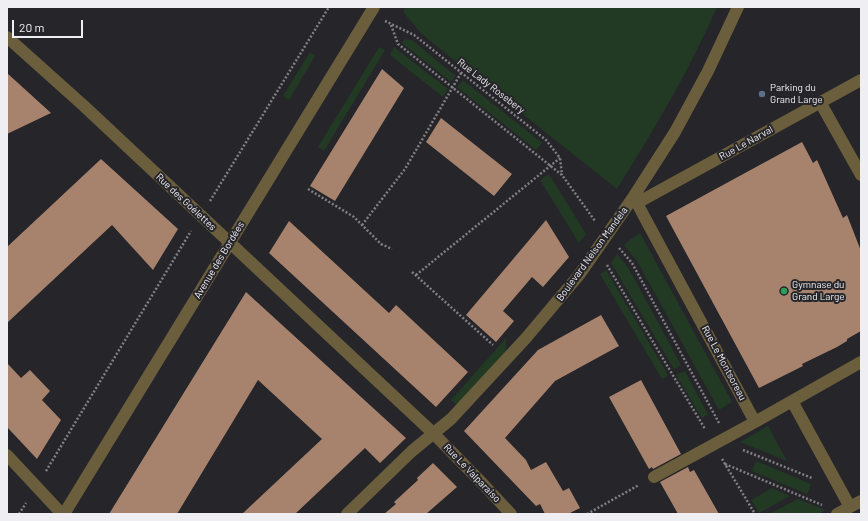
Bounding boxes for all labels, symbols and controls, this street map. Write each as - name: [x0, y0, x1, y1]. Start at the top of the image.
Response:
- scale bar: [14, 12, 85, 38]
- text: 20 m: [19, 20, 45, 34]
- street label: Rue Lady Rosebery: [455, 56, 527, 116]
- place label: Parking du Grand Large: [770, 82, 823, 106]
- marker: Parking du Grand Large: [757, 89, 767, 99]
- street label: Rue Le Narval: [717, 123, 775, 163]
- street label: Rue des Goélettes: [153, 171, 219, 233]
- street label: Boulevard Nelson Mandela: [554, 205, 630, 303]
- street label: Avenue des Bordées: [191, 219, 247, 301]
- place label: Gymnase du Grand Large: [792, 279, 845, 302]
- marker: Gymnase du Grand Large: [779, 286, 789, 296]
- street label: Rue Le Montsoreau: [699, 324, 749, 402]
- street label: Rue Le Valparaiso: [441, 441, 503, 505]

